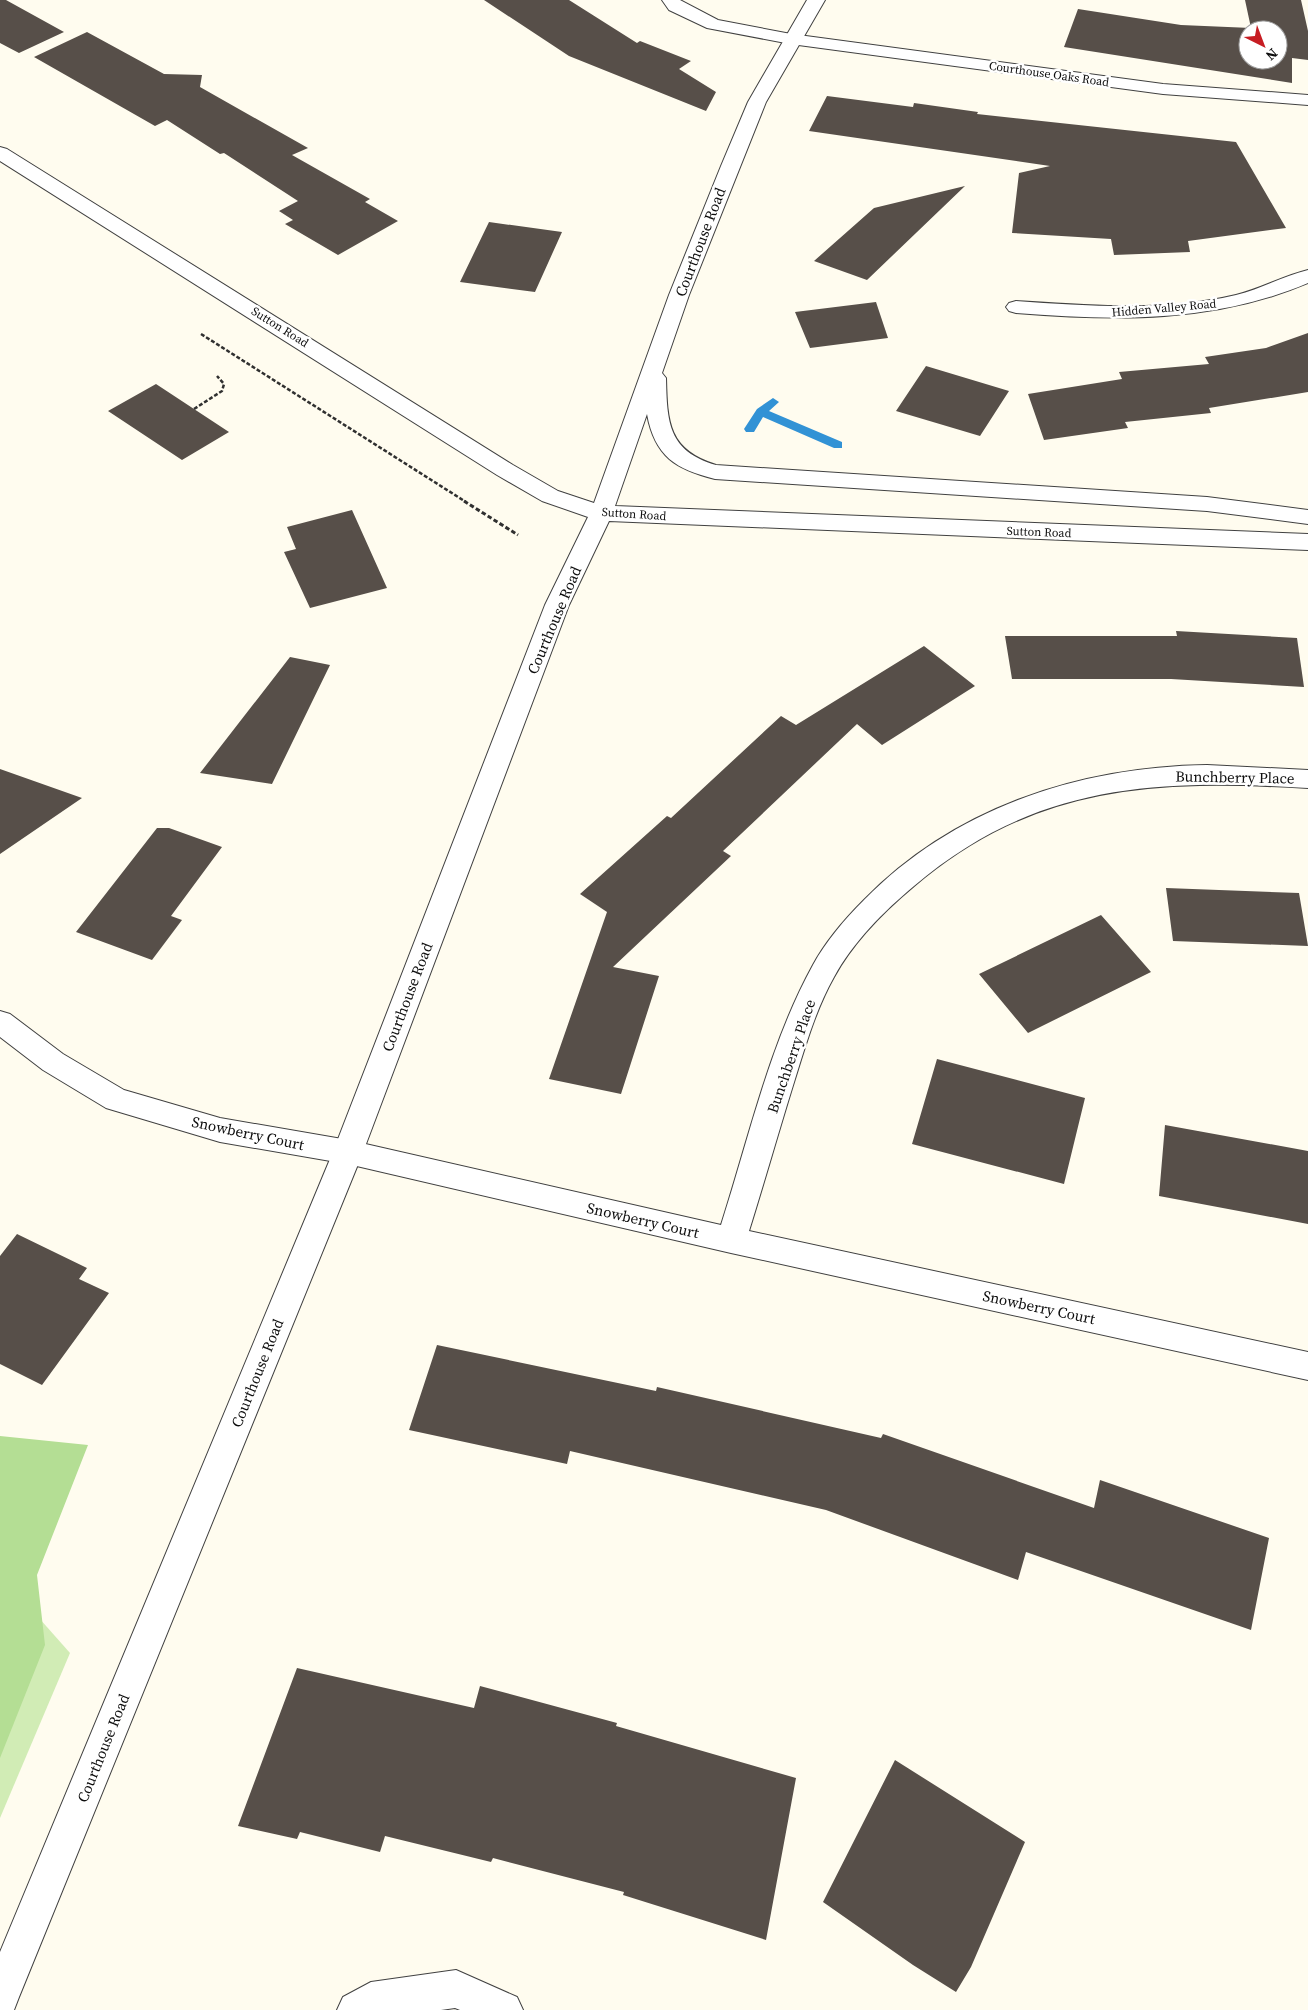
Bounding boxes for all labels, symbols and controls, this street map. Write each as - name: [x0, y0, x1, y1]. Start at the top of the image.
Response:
- north arrow: [1238, 20, 1288, 70]
- text: N: [1261, 44, 1282, 66]
- street label: Courthouse Oaks Road: [988, 58, 1110, 90]
- street label: Courthouse Road: [670, 184, 731, 300]
- street label: Hidden Valley Road: [1111, 295, 1217, 321]
- street label: Sutton Road: [248, 303, 312, 351]
- street label: Sutton Road: [601, 504, 667, 524]
- street label: Sutton Road: [1006, 523, 1072, 541]
- street label: Courthouse Road: [522, 562, 586, 677]
- street label: Bunchberry Place: [1175, 765, 1295, 789]
- street label: Courthouse Road: [377, 939, 438, 1055]
- street label: Bunchberry Place: [762, 996, 820, 1116]
- street label: Snowberry Court: [190, 1111, 306, 1155]
- street label: Snowberry Court: [585, 1197, 701, 1243]
- street label: Snowberry Court: [981, 1285, 1097, 1329]
- street label: Courthouse Road: [226, 1315, 289, 1430]
- street label: Courthouse Road: [72, 1690, 135, 1805]

